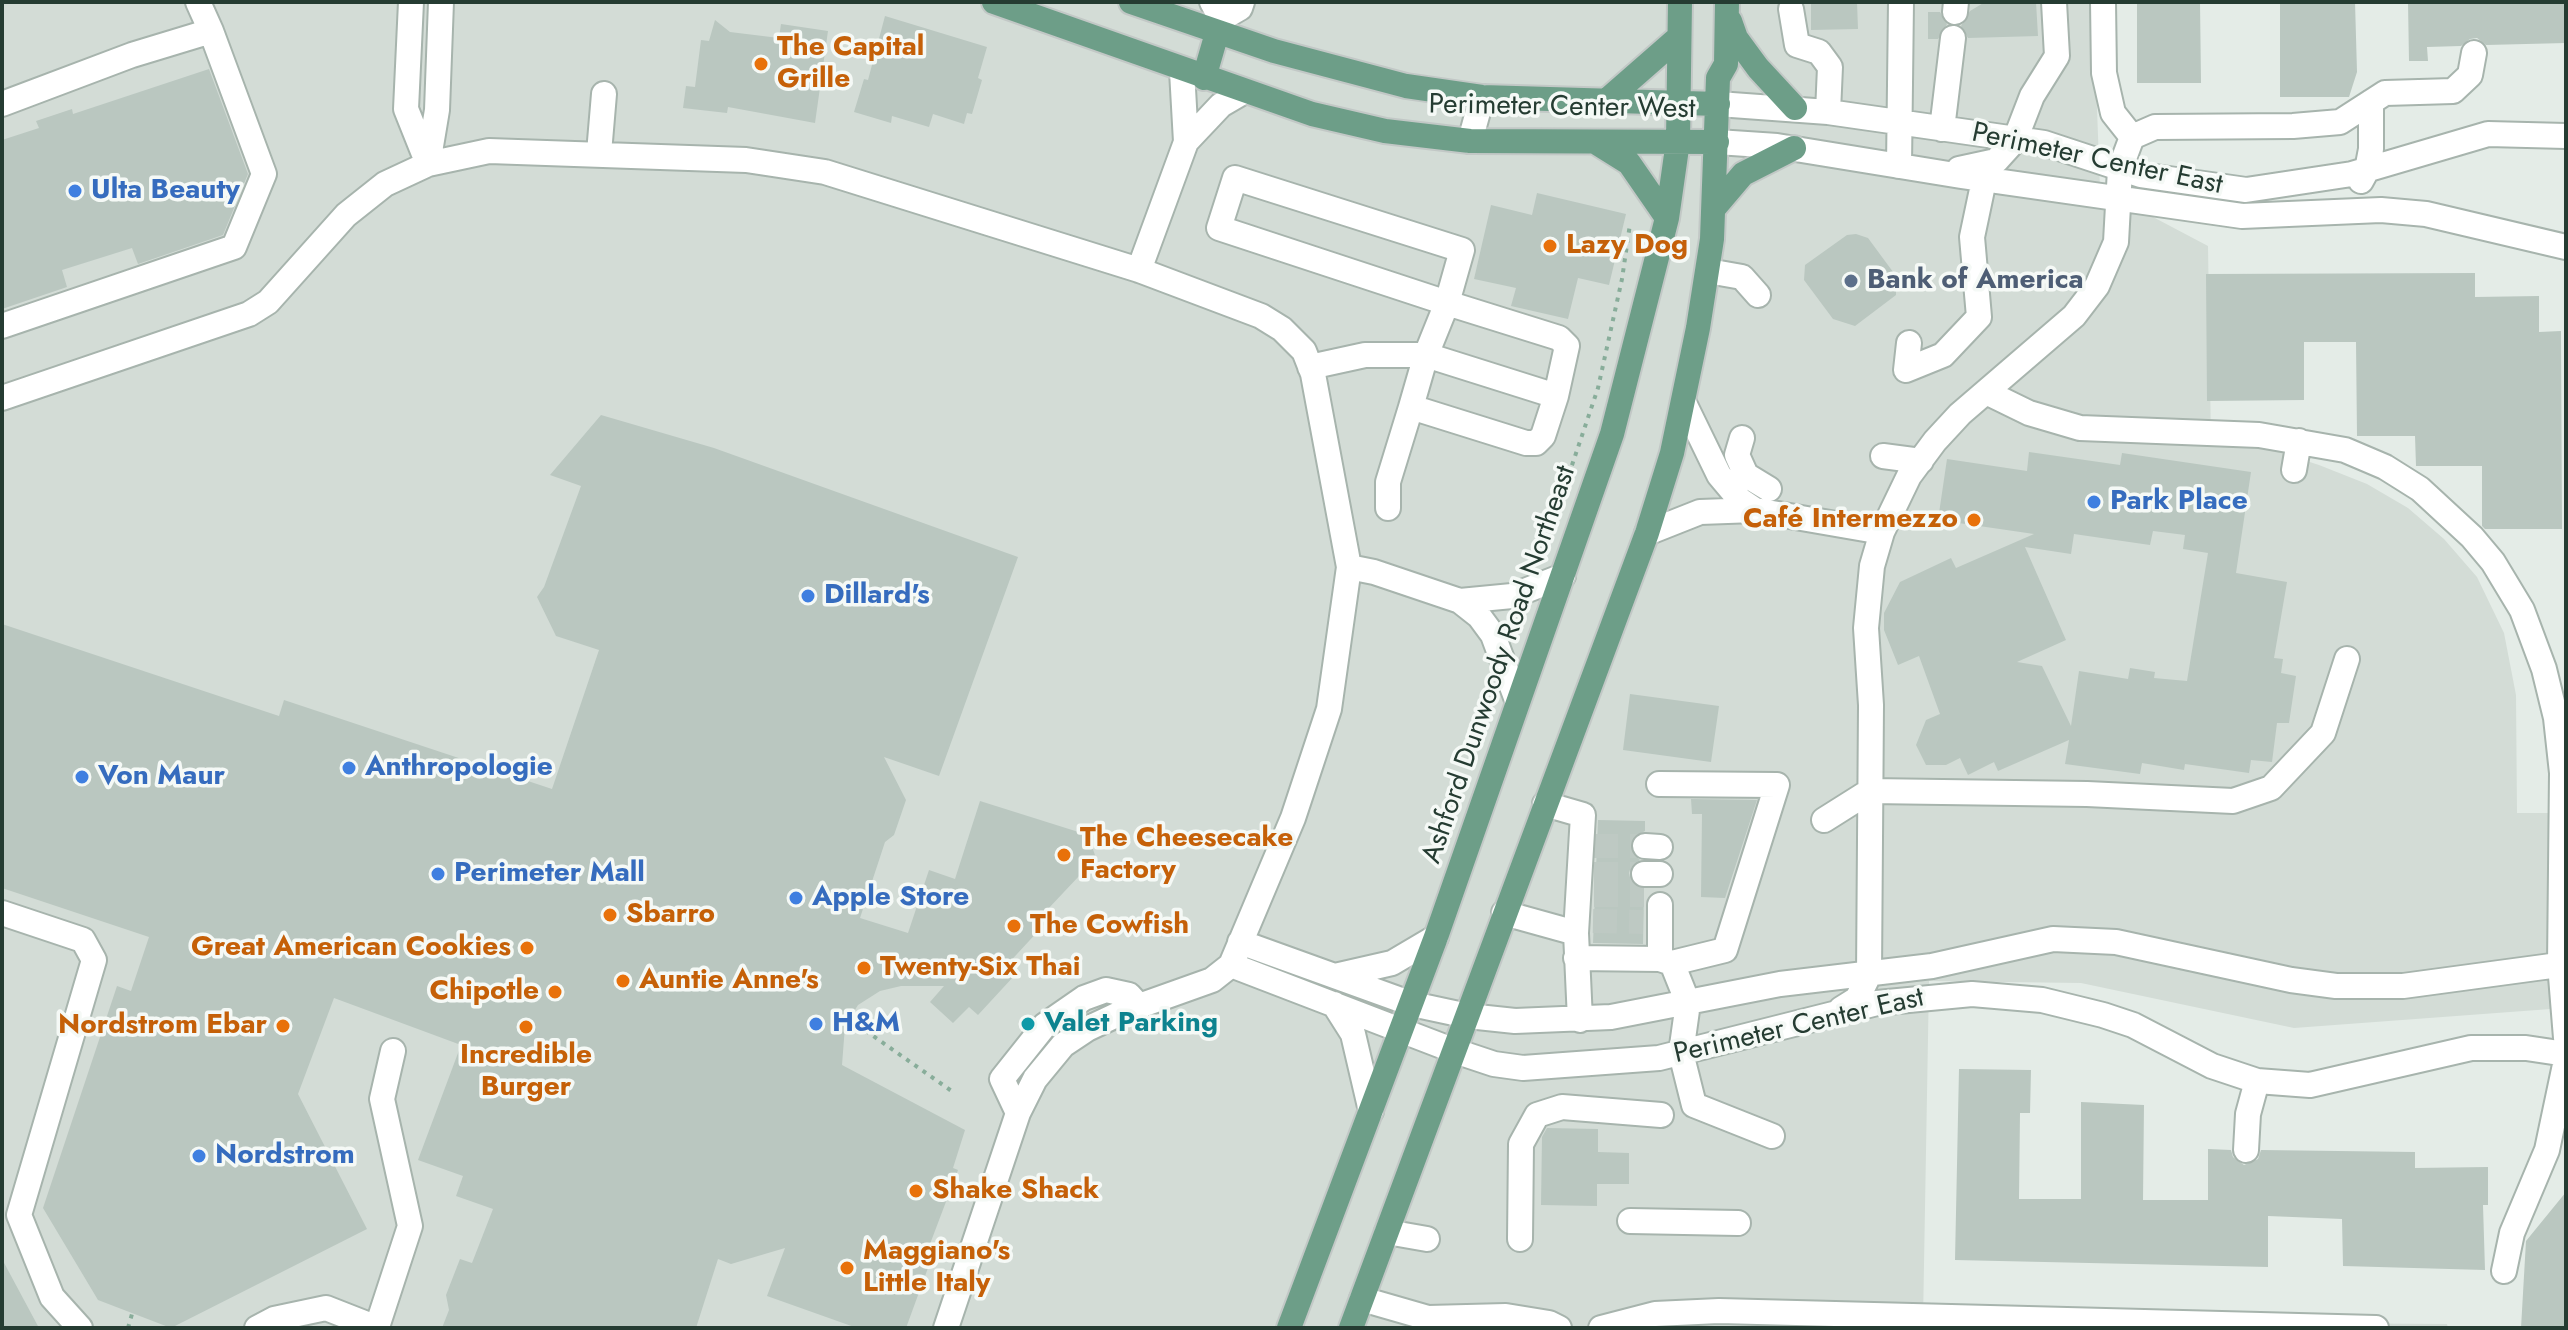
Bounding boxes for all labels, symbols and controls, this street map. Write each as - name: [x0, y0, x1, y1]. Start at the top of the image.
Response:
- place label: The Capital Grille: [777, 31, 924, 97]
- marker: The Capital Grille: [752, 55, 770, 73]
- street label: Perimeter Center West: [1428, 89, 1696, 127]
- street label: Perimeter Center East: [1969, 117, 2225, 203]
- place label: Ulta Beauty: [91, 174, 240, 208]
- marker: Ulta Beauty: [66, 182, 84, 200]
- place label: Lazy Dog: [1566, 229, 1688, 263]
- marker: Lazy Dog: [1541, 237, 1559, 255]
- place label: Bank of America: [1867, 264, 2084, 298]
- marker: Bank of America: [1842, 272, 1860, 290]
- street label: Ashford Dunwoody Road Northeast: [1416, 462, 1584, 868]
- place label: Park Place: [2110, 485, 2248, 519]
- marker: Park Place: [2085, 493, 2103, 511]
- place label: Café Intermezzo: [1743, 503, 1958, 537]
- marker: Café Intermezzo: [1965, 511, 1983, 529]
- place label: Dillard's: [824, 579, 930, 613]
- marker: Dillard's: [799, 587, 817, 605]
- place label: Anthropologie: [365, 751, 553, 785]
- marker: Anthropologie: [340, 759, 358, 777]
- place label: Von Maur: [98, 760, 225, 794]
- marker: Von Maur: [73, 768, 91, 786]
- place label: The Cheesecake Factory: [1080, 822, 1293, 888]
- marker: The Cheesecake Factory: [1055, 846, 1073, 864]
- place label: Perimeter Mall: [454, 857, 645, 891]
- marker: Perimeter Mall: [429, 865, 447, 883]
- place label: Apple Store: [812, 881, 969, 915]
- marker: Apple Store: [787, 889, 805, 907]
- place label: Sbarro: [626, 898, 715, 932]
- marker: Sbarro: [601, 906, 619, 924]
- place label: The Cowfish: [1030, 909, 1189, 943]
- marker: The Cowfish: [1005, 917, 1023, 935]
- place label: Great American Cookies: [191, 931, 511, 965]
- marker: Great American Cookies: [518, 939, 536, 957]
- place label: Twenty-Six Thai: [880, 951, 1081, 985]
- marker: Twenty-Six Thai: [855, 959, 873, 977]
- place label: Auntie Anne's: [639, 964, 819, 998]
- marker: Auntie Anne's: [614, 972, 632, 990]
- place label: Chipotle: [429, 975, 539, 1009]
- street label: Perimeter Center East: [1671, 982, 1927, 1072]
- marker: Chipotle: [546, 983, 564, 1001]
- place label: H&M: [832, 1007, 900, 1041]
- place label: Valet Parking: [1044, 1007, 1218, 1041]
- place label: Nordstrom Ebar: [58, 1009, 267, 1043]
- marker: H&M: [807, 1015, 825, 1033]
- marker: Valet Parking: [1019, 1015, 1037, 1033]
- marker: Nordstrom Ebar: [274, 1017, 292, 1035]
- marker: Incredible Burger: [517, 1018, 535, 1036]
- place label: Incredible Burger: [460, 1039, 592, 1105]
- place label: Nordstrom: [215, 1139, 355, 1173]
- marker: Nordstrom: [190, 1147, 208, 1165]
- place label: Shake Shack: [932, 1174, 1099, 1208]
- marker: Shake Shack: [907, 1182, 925, 1200]
- place label: Maggiano's Little Italy: [863, 1235, 1010, 1301]
- marker: Maggiano's Little Italy: [838, 1259, 856, 1277]

